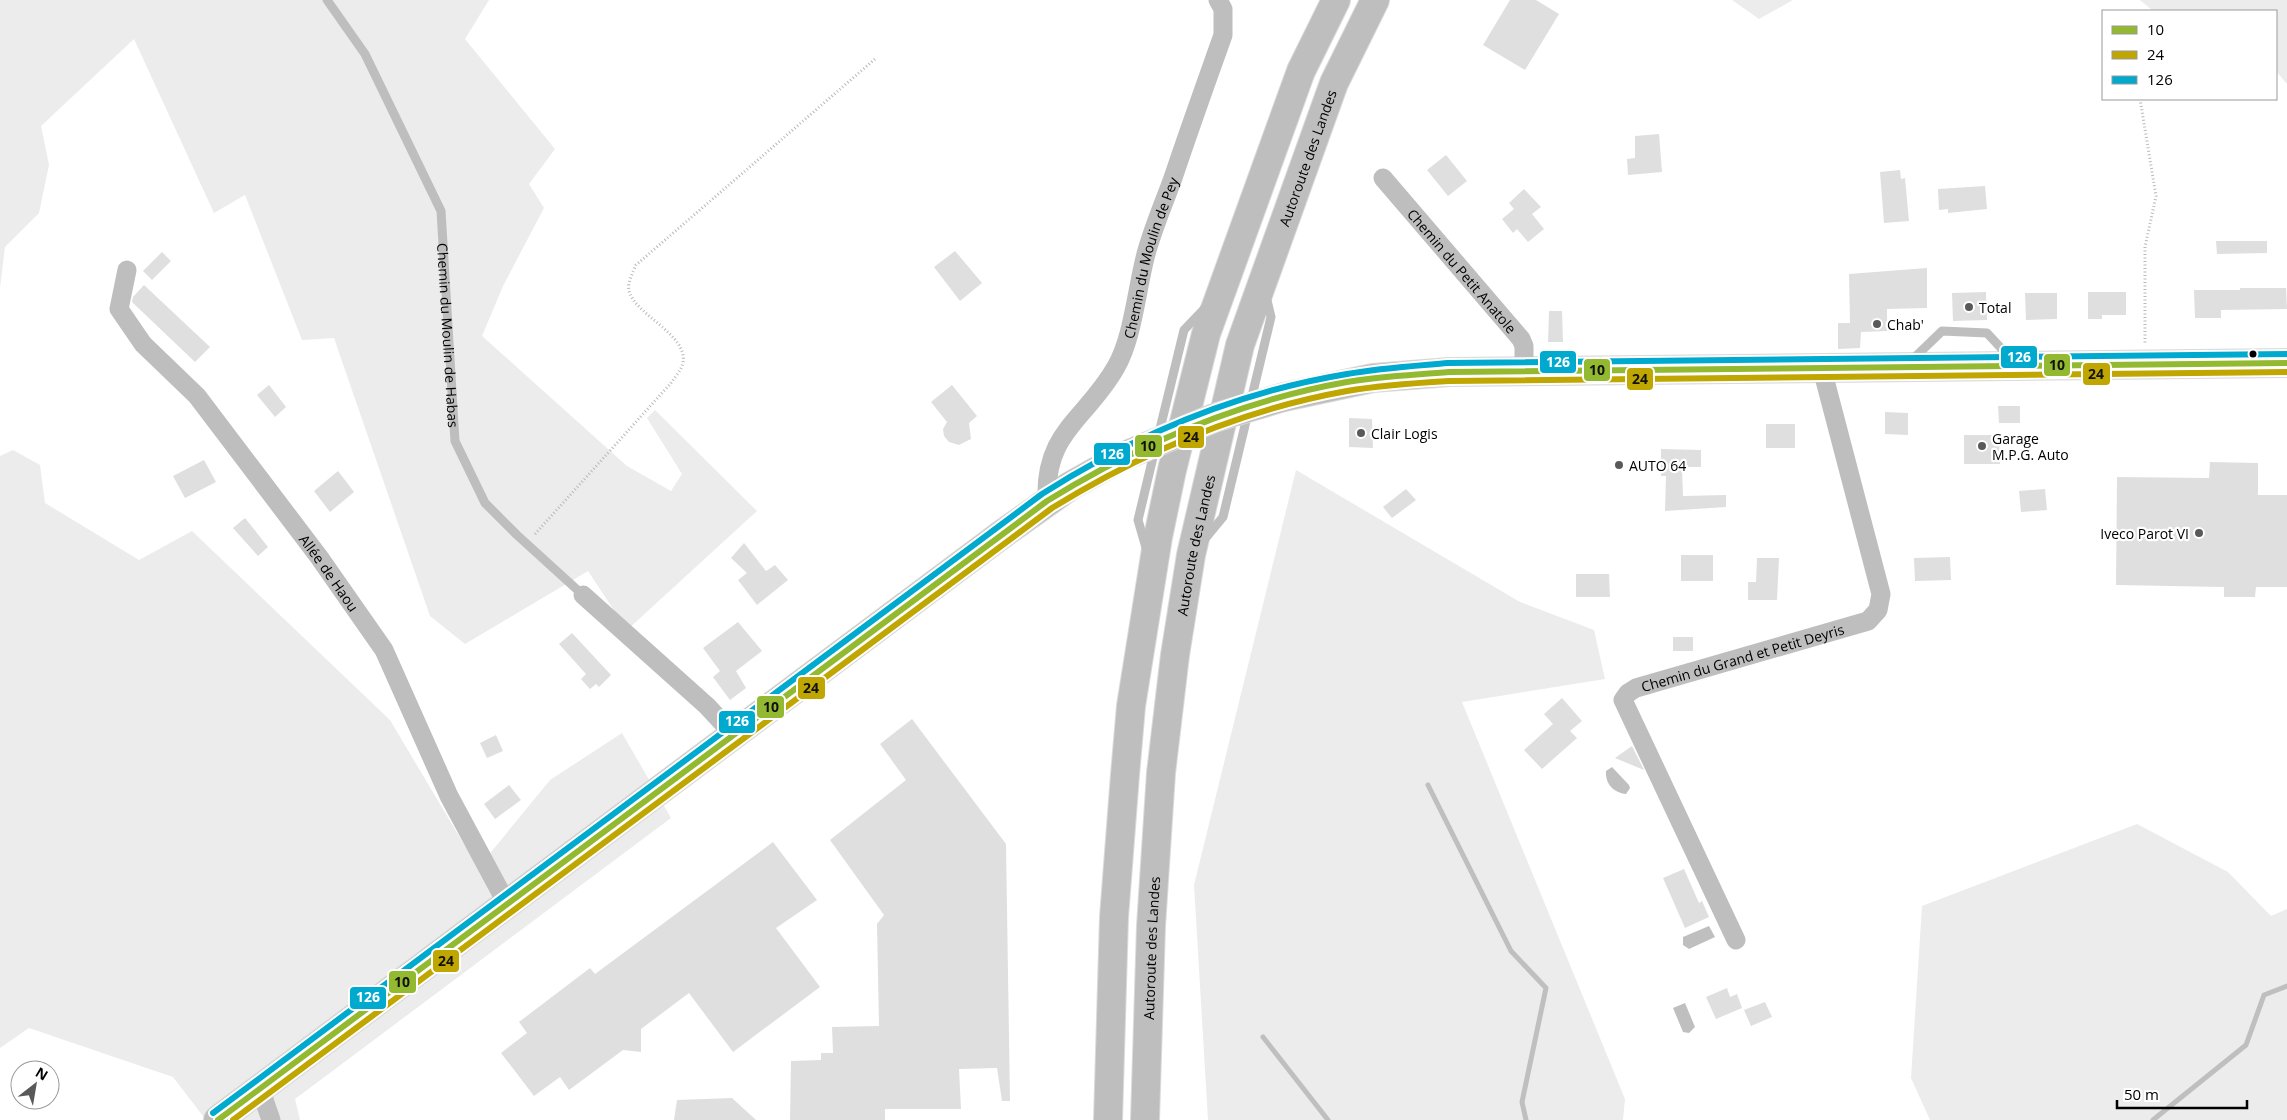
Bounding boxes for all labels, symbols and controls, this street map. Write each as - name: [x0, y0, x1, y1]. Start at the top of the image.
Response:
- legend: [2102, 10, 2277, 100]
- text: 10: [2147, 19, 2164, 39]
- text: 24: [2147, 44, 2165, 64]
- text: 126: [2147, 69, 2173, 89]
- street label: Autoroute des Landes: [1274, 87, 1340, 229]
- street label: Chemin du Moulin de Pey: [1119, 173, 1182, 341]
- street label: Chemin du Petit Anatole: [1404, 204, 1521, 337]
- street label: Chemin du Moulin de Habas: [433, 242, 464, 429]
- place label: Total: [1979, 298, 2011, 317]
- marker: Total: [1963, 301, 1975, 313]
- place label: Chab': [1887, 315, 1924, 334]
- marker: Chab': [1871, 318, 1883, 330]
- line badge: 126: [2000, 345, 2038, 369]
- text: 126: [2007, 347, 2031, 366]
- unlabelled marker: [2248, 349, 2258, 359]
- line badge: 126: [1539, 350, 1577, 374]
- text: 126: [1546, 352, 1570, 371]
- line badge: 10: [2043, 353, 2071, 377]
- text: 10: [2049, 355, 2065, 374]
- line badge: 10: [1583, 358, 1611, 382]
- text: 10: [1589, 360, 1605, 379]
- line badge: 24: [2082, 362, 2111, 386]
- text: 24: [2088, 364, 2104, 383]
- line badge: 24: [1626, 367, 1654, 391]
- text: 24: [1632, 369, 1648, 388]
- place label: Clair Logis: [1371, 424, 1438, 443]
- line badge: 24: [1177, 425, 1205, 449]
- text: 24: [1183, 427, 1199, 446]
- marker: Clair Logis: [1355, 427, 1367, 439]
- place label: Garage M.P.G. Auto: [1992, 429, 2069, 464]
- line badge: 10: [1134, 434, 1163, 458]
- text: 10: [1140, 436, 1156, 455]
- marker: Garage M.P.G. Auto: [1976, 440, 1988, 452]
- line badge: 126: [1093, 442, 1131, 466]
- text: 126: [1100, 444, 1124, 463]
- place label: AUTO 64: [1629, 456, 1686, 475]
- marker: AUTO 64: [1613, 459, 1625, 471]
- street label: Autoroute des Landes: [1172, 472, 1219, 617]
- place label: Iveco Parot VI: [2100, 524, 2189, 543]
- marker: Iveco Parot VI: [2193, 527, 2205, 539]
- street label: Allée de Haou: [295, 530, 363, 615]
- street label: Chemin du Grand et Petit Deyris: [1639, 619, 1846, 696]
- line badge: 24: [797, 676, 826, 700]
- text: 24: [803, 678, 819, 697]
- line badge: 10: [756, 695, 785, 719]
- text: 10: [763, 697, 779, 716]
- line badge: 126: [718, 710, 756, 734]
- text: 126: [725, 711, 749, 730]
- street label: Autoroute des Landes: [1139, 875, 1164, 1020]
- line badge: 24: [432, 949, 460, 973]
- text: 24: [438, 951, 454, 970]
- line badge: 10: [388, 970, 417, 994]
- text: 10: [394, 972, 410, 991]
- line badge: 126: [349, 986, 387, 1010]
- text: 126: [356, 987, 380, 1006]
- north arrow: [10, 1060, 60, 1110]
- text: N: [32, 1062, 52, 1085]
- scale bar: [2117, 1078, 2247, 1110]
- text: 50 m: [2124, 1084, 2159, 1104]

